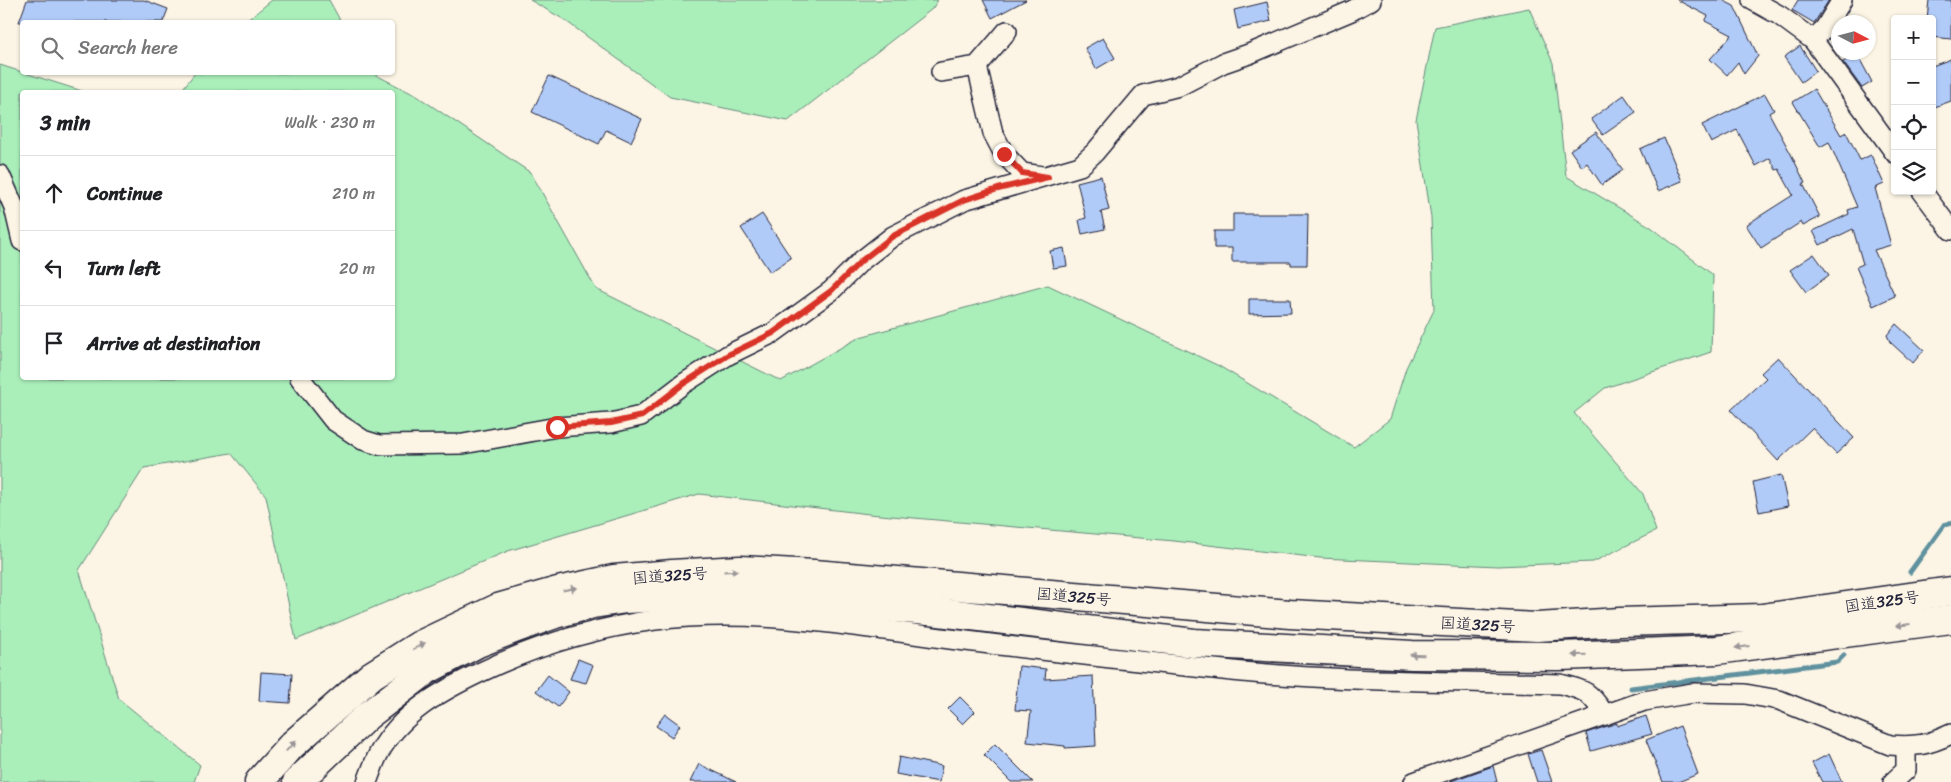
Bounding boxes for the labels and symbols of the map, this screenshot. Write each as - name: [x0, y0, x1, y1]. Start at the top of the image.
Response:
- north arrow: [1831, 15, 1876, 60]
- route end: [993, 143, 1016, 166]
- route start: [546, 416, 569, 439]
- street label: 国道325号: [631, 558, 709, 593]
- one-way arrow: [723, 566, 739, 574]
- street label: 国道325号: [1035, 579, 1113, 614]
- street label: 国道325号: [1843, 582, 1922, 621]
- one-way arrow: [562, 584, 578, 592]
- street label: 国道325号: [1439, 608, 1517, 641]
- one-way arrow: [1894, 622, 1910, 630]
- one-way arrow: [411, 642, 426, 650]
- one-way arrow: [1733, 643, 1749, 651]
- one-way arrow: [1409, 651, 1425, 659]
- one-way arrow: [1571, 651, 1587, 659]
- one-way arrow: [285, 740, 297, 752]

